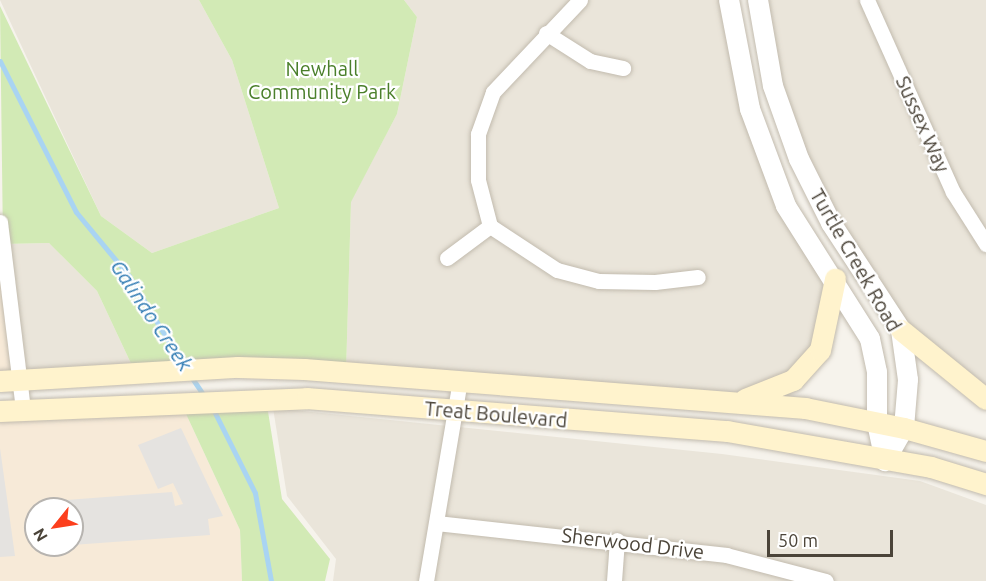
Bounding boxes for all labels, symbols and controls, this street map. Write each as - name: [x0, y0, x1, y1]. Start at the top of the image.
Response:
- park label: Newhall Community Park: [248, 57, 396, 104]
- street label: Sussex Way: [891, 72, 955, 176]
- street label: Turtle Creek Road: [805, 184, 907, 336]
- water label: Galindo Creek: [105, 254, 199, 376]
- street label: Treat Boulevard: [424, 396, 568, 432]
- north arrow: [24, 497, 84, 557]
- scale bar: [770, 518, 896, 556]
- street label: Sherwood Drive: [560, 522, 706, 564]
- text: N: [29, 525, 51, 545]
- text: 50 m: [778, 530, 818, 550]

